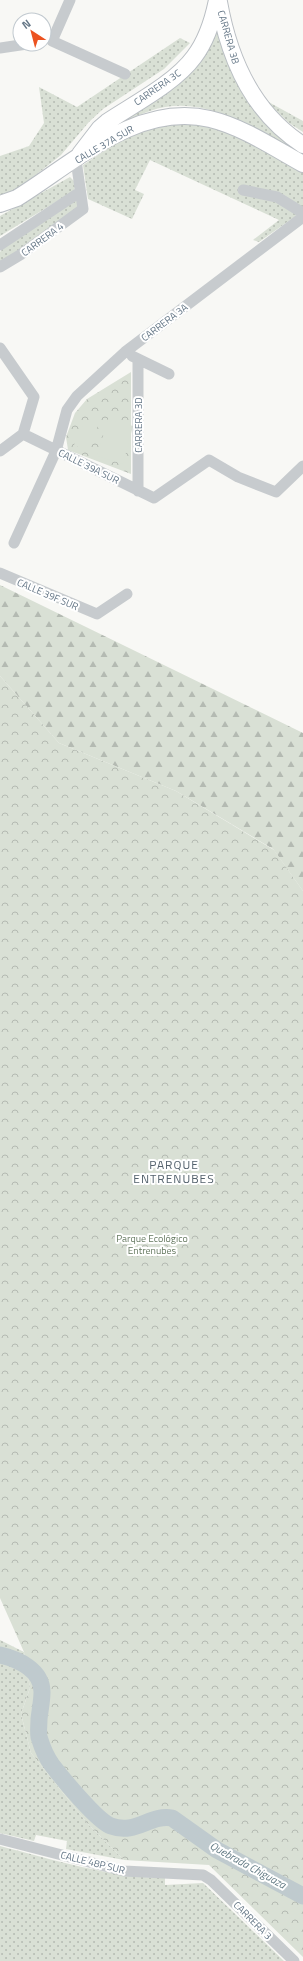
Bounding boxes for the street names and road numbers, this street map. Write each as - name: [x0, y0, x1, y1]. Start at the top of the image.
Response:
- street label: CARRERA 3B: [214, 9, 243, 66]
- street label: CARRERA 3C: [131, 65, 184, 109]
- street label: CALLE 37A SUR: [72, 121, 137, 167]
- street label: CARRERA 4: [18, 219, 67, 260]
- street label: CARRERA 3A: [138, 300, 191, 345]
- street label: CARRERA 3D: [131, 397, 146, 453]
- street label: CALLE 39A SUR: [56, 445, 122, 488]
- street label: CALLE 39F SUR: [15, 575, 81, 614]
- street label: CALLE 48P SUR: [59, 1847, 127, 1878]
- street label: CARRERA 3: [230, 1898, 275, 1943]

